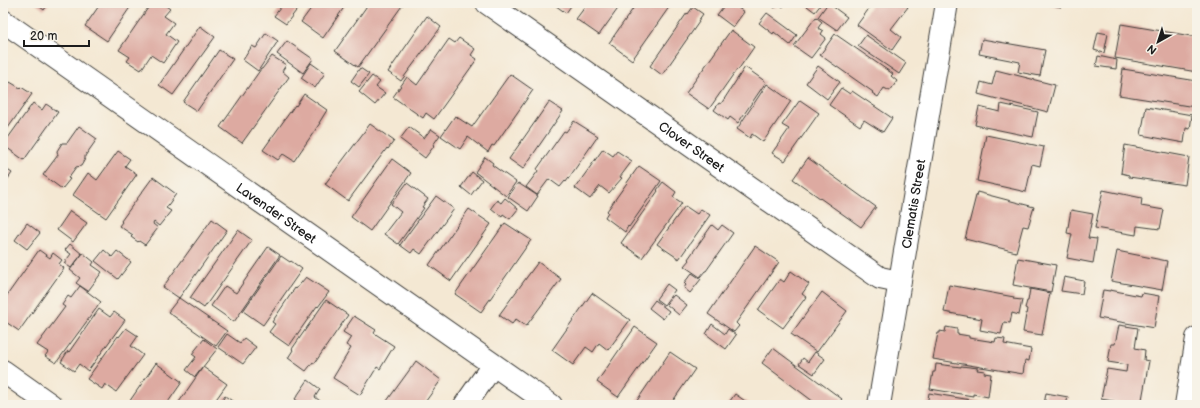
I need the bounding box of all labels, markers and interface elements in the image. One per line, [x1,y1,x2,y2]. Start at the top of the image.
scale bar [24,22,89,48]
north arrow [1138,22,1178,62]
text: 20 m [30,29,57,44]
text: N [1145,42,1159,57]
street label: Clover Street [655,119,727,176]
street label: Clematis Street [899,158,929,250]
street label: Lavender Street [233,180,319,247]

